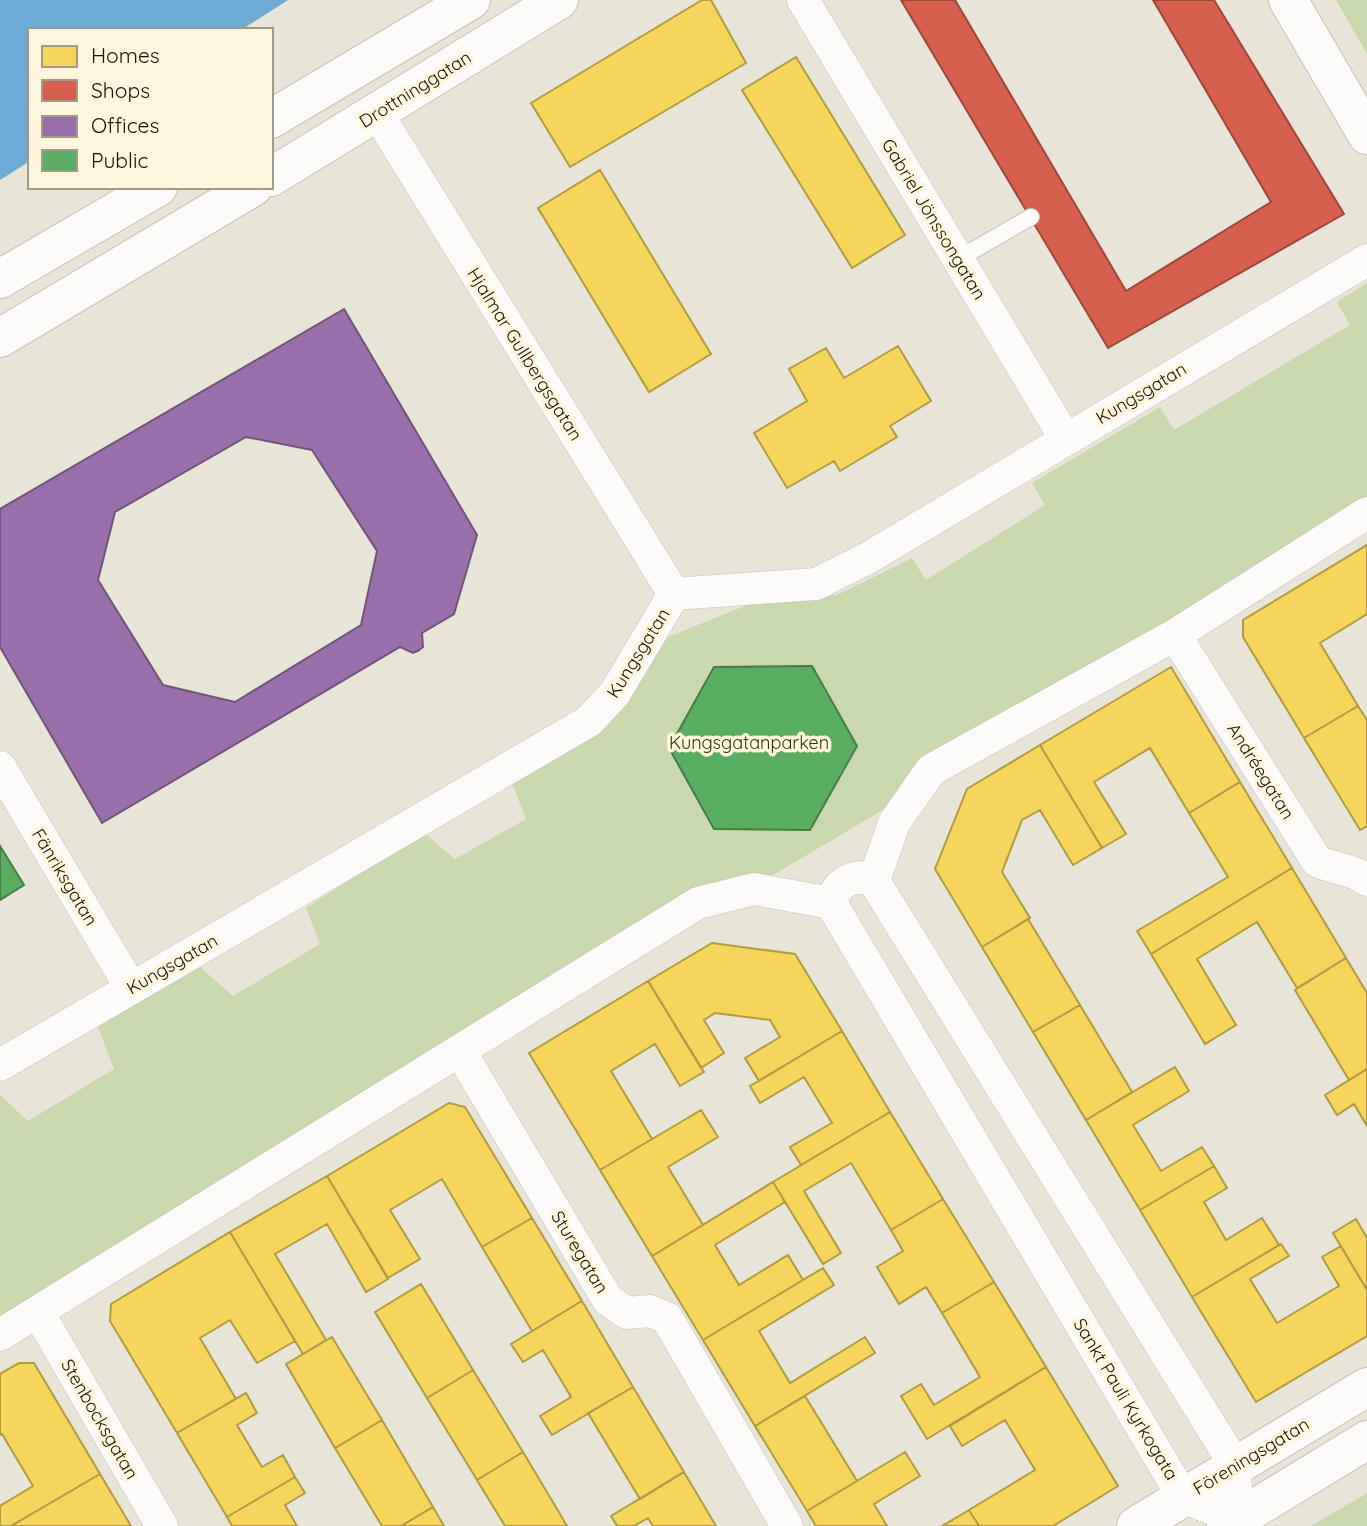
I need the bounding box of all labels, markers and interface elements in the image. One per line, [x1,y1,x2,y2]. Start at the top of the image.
legend [28,28,273,189]
text: Homes [91,42,160,68]
street label: Drottninggatan [355,45,475,133]
text: Shops [91,77,150,103]
text: Offices [91,112,159,138]
street label: Gabriel Jönssongatan [877,134,991,304]
text: Public [91,147,148,173]
street label: Hjalmar Gullbergsgatan [462,263,588,445]
street label: Kungsgatan [1092,357,1190,429]
street label: Kungsgatan [601,604,675,702]
street label: Andréegatan [1222,719,1300,823]
park label: Kungsgatanparken [669,731,829,754]
street label: Fänriksgatan [27,824,103,930]
street label: Kungsgatan [122,929,222,999]
street label: Sturegatan [546,1206,614,1298]
street label: Sankt Pauli Kyrkogata [1069,1314,1183,1484]
street label: Stenbocksgatan [56,1355,144,1483]
street label: Föreningsgatan [1189,1412,1313,1500]

